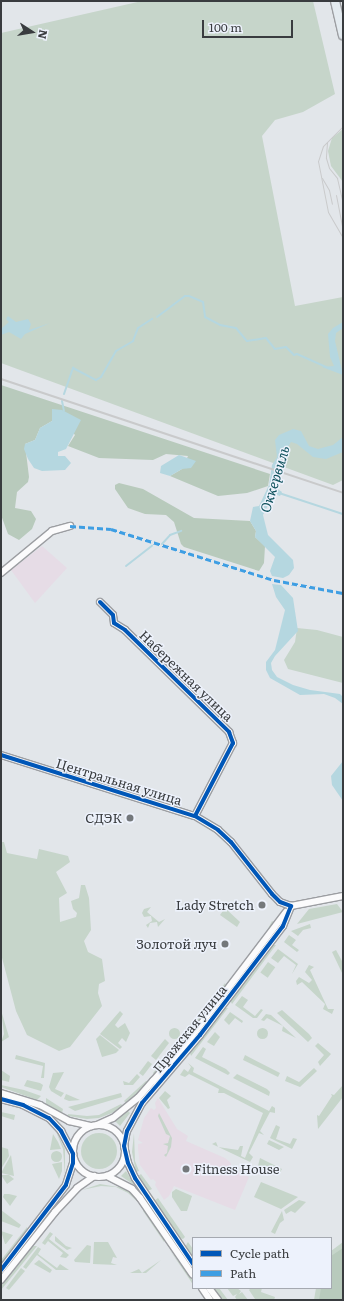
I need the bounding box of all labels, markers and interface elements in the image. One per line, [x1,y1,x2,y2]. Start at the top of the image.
north arrow [12,12,52,52]
scale bar [204,12,295,38]
text: 100 m [209,18,242,36]
text: N [35,28,53,41]
water label: Оккервиль [256,443,292,515]
street label: Набережная улица [136,627,236,725]
street label: Центральная улица [54,755,184,809]
place label: СДЭК [85,810,122,826]
marker: СДЭК [125,813,135,823]
place label: Lady Stretch [176,897,254,913]
marker: Lady Stretch [257,900,267,910]
place label: Золотой луч [136,936,217,952]
marker: Золотой луч [220,939,230,949]
street label: Пражская улица [150,982,230,1076]
place label: Fitness House [194,1161,279,1177]
marker: Fitness House [181,1164,191,1174]
legend [192,1237,332,1289]
text: Cycle path [230,1244,290,1262]
text: Path [230,1264,256,1282]

